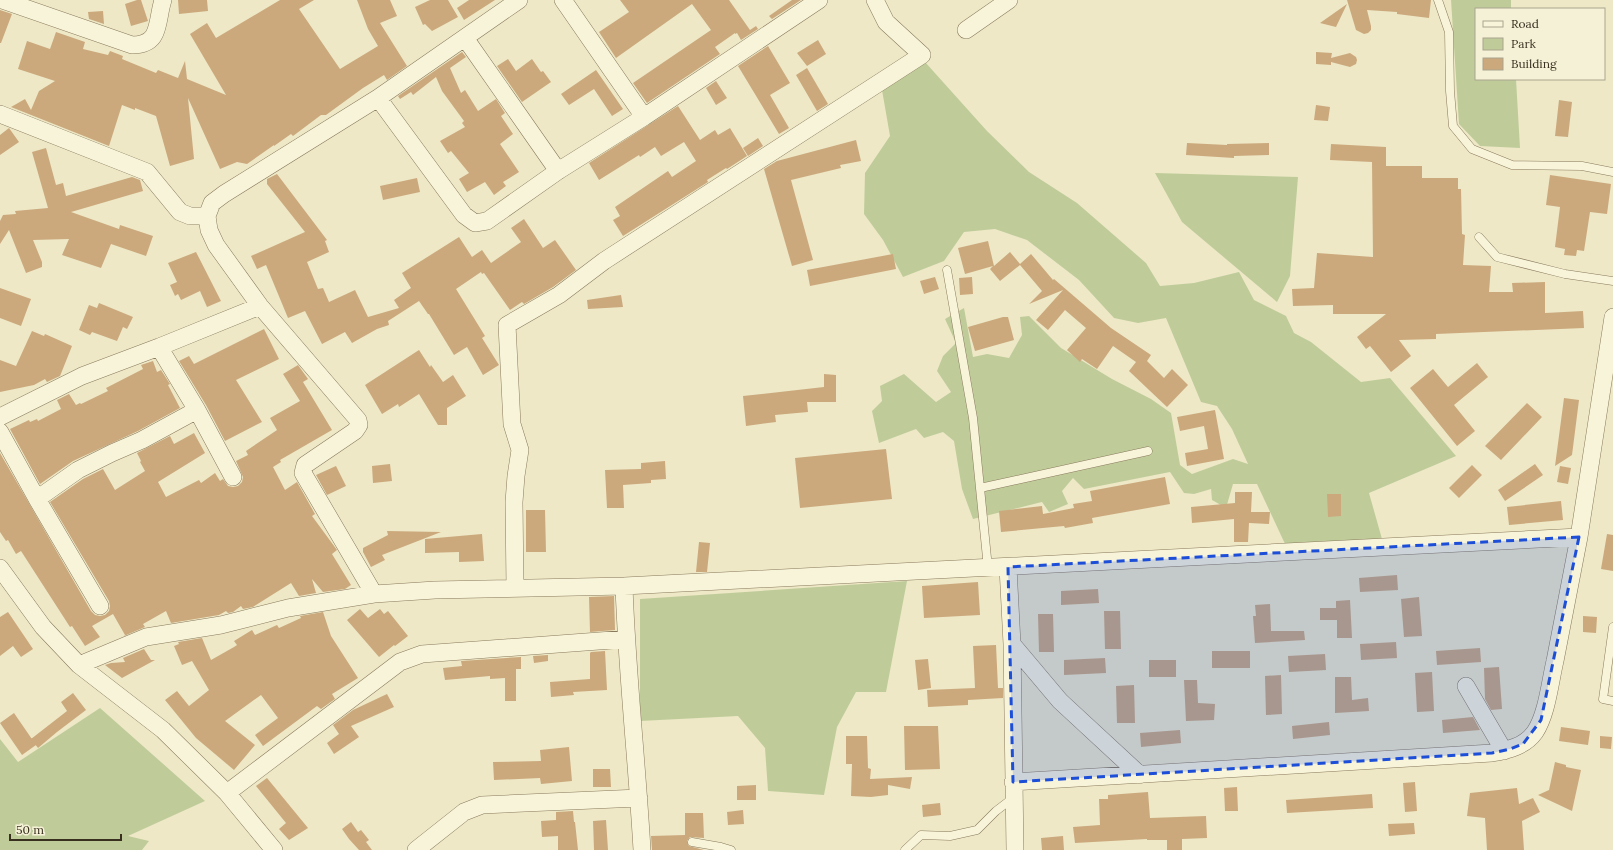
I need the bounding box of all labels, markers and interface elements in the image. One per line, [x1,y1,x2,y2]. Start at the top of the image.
legend [1475,8,1605,80]
text: Road [1511,16,1539,31]
text: Park [1511,36,1537,51]
text: Building [1511,56,1557,71]
scale bar [10,816,121,842]
text: 50 m [16,822,44,837]

